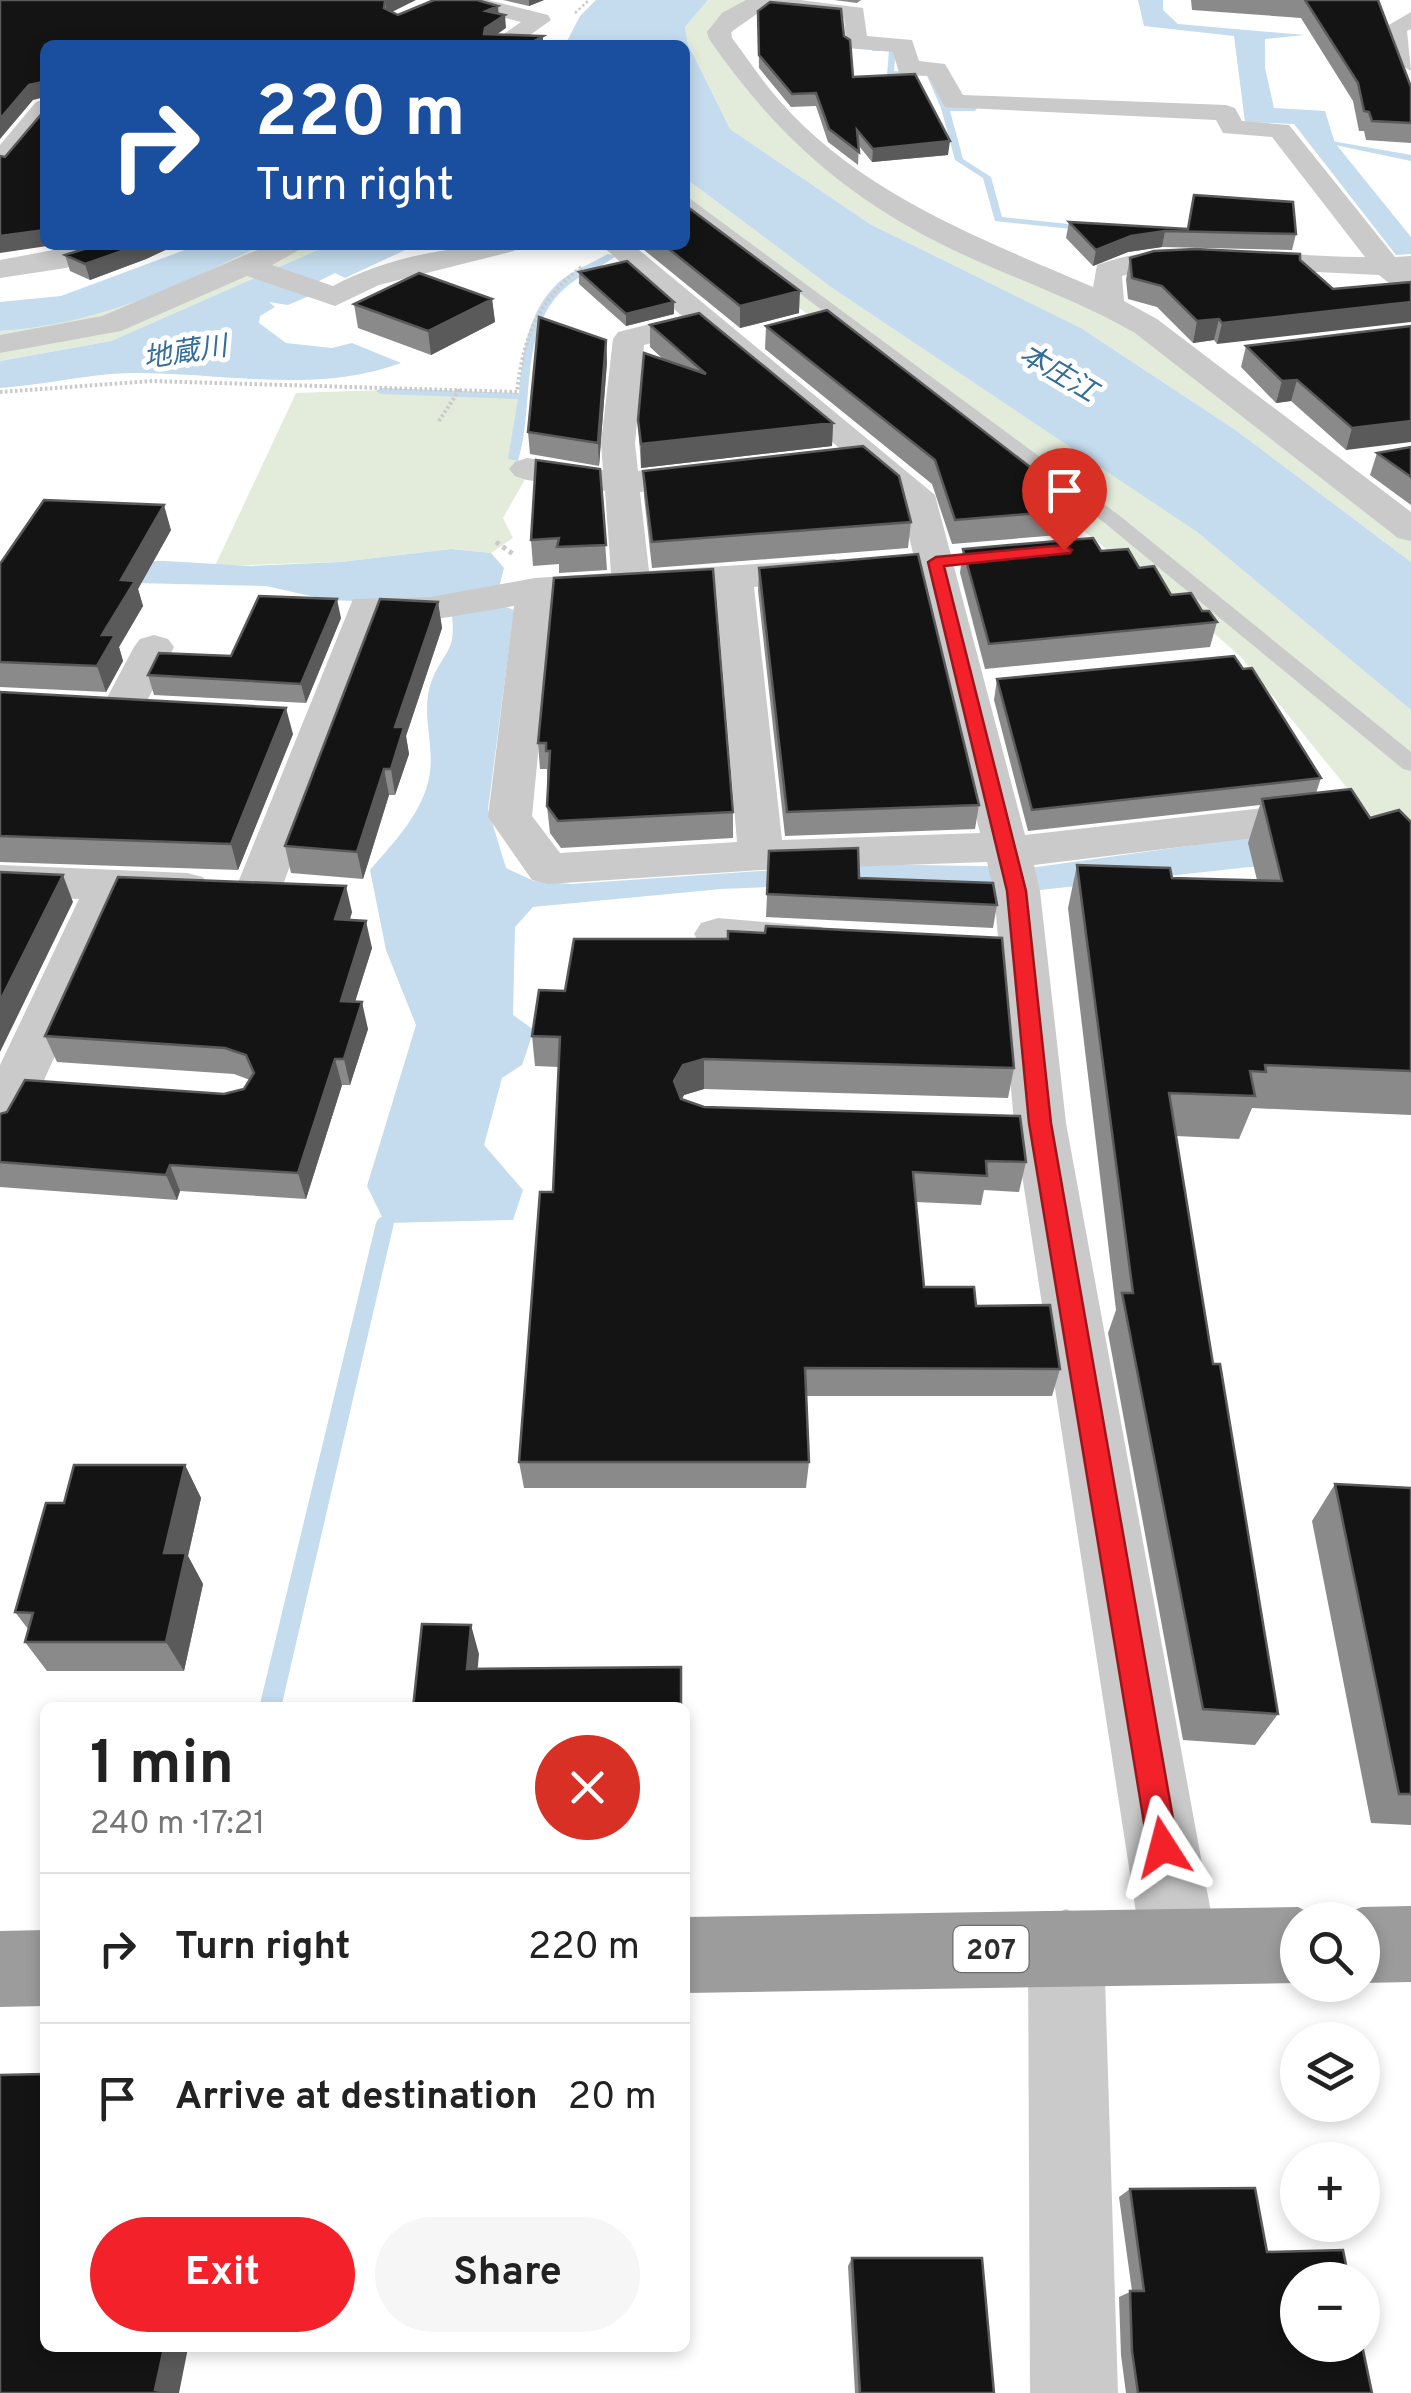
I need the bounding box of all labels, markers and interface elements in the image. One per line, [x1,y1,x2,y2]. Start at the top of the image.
text: 220 m [255,72,465,161]
icon: right [90,80,220,210]
text: Turn right [255,159,454,216]
water label: 地蔵川 [141,329,233,378]
water label: 本庄江 [1012,338,1105,413]
pin [1022,448,1107,551]
icon: arrive [1037,463,1092,518]
text: 1 min [90,1729,234,1805]
button: close [535,1735,640,1840]
position arrow [1111,1795,1215,1899]
text: 240 m · 17:21 [90,1805,265,1845]
map controls [1280,1902,1380,2362]
button: search [1280,1902,1380,2002]
icon: right [90,1921,145,1976]
text: Turn right [175,1924,350,1973]
text: 220 m [528,1924,640,1973]
road number: 207 [954,1926,1028,1972]
button: layers [1280,2022,1380,2122]
icon: arrive [90,2071,145,2126]
text: Arrive at destination [175,2074,538,2123]
text: 20 m [568,2074,657,2123]
button: + [1280,2142,1380,2242]
button: Exit [90,2217,355,2332]
button: Share [375,2217,640,2332]
button: − [1280,2262,1380,2362]

